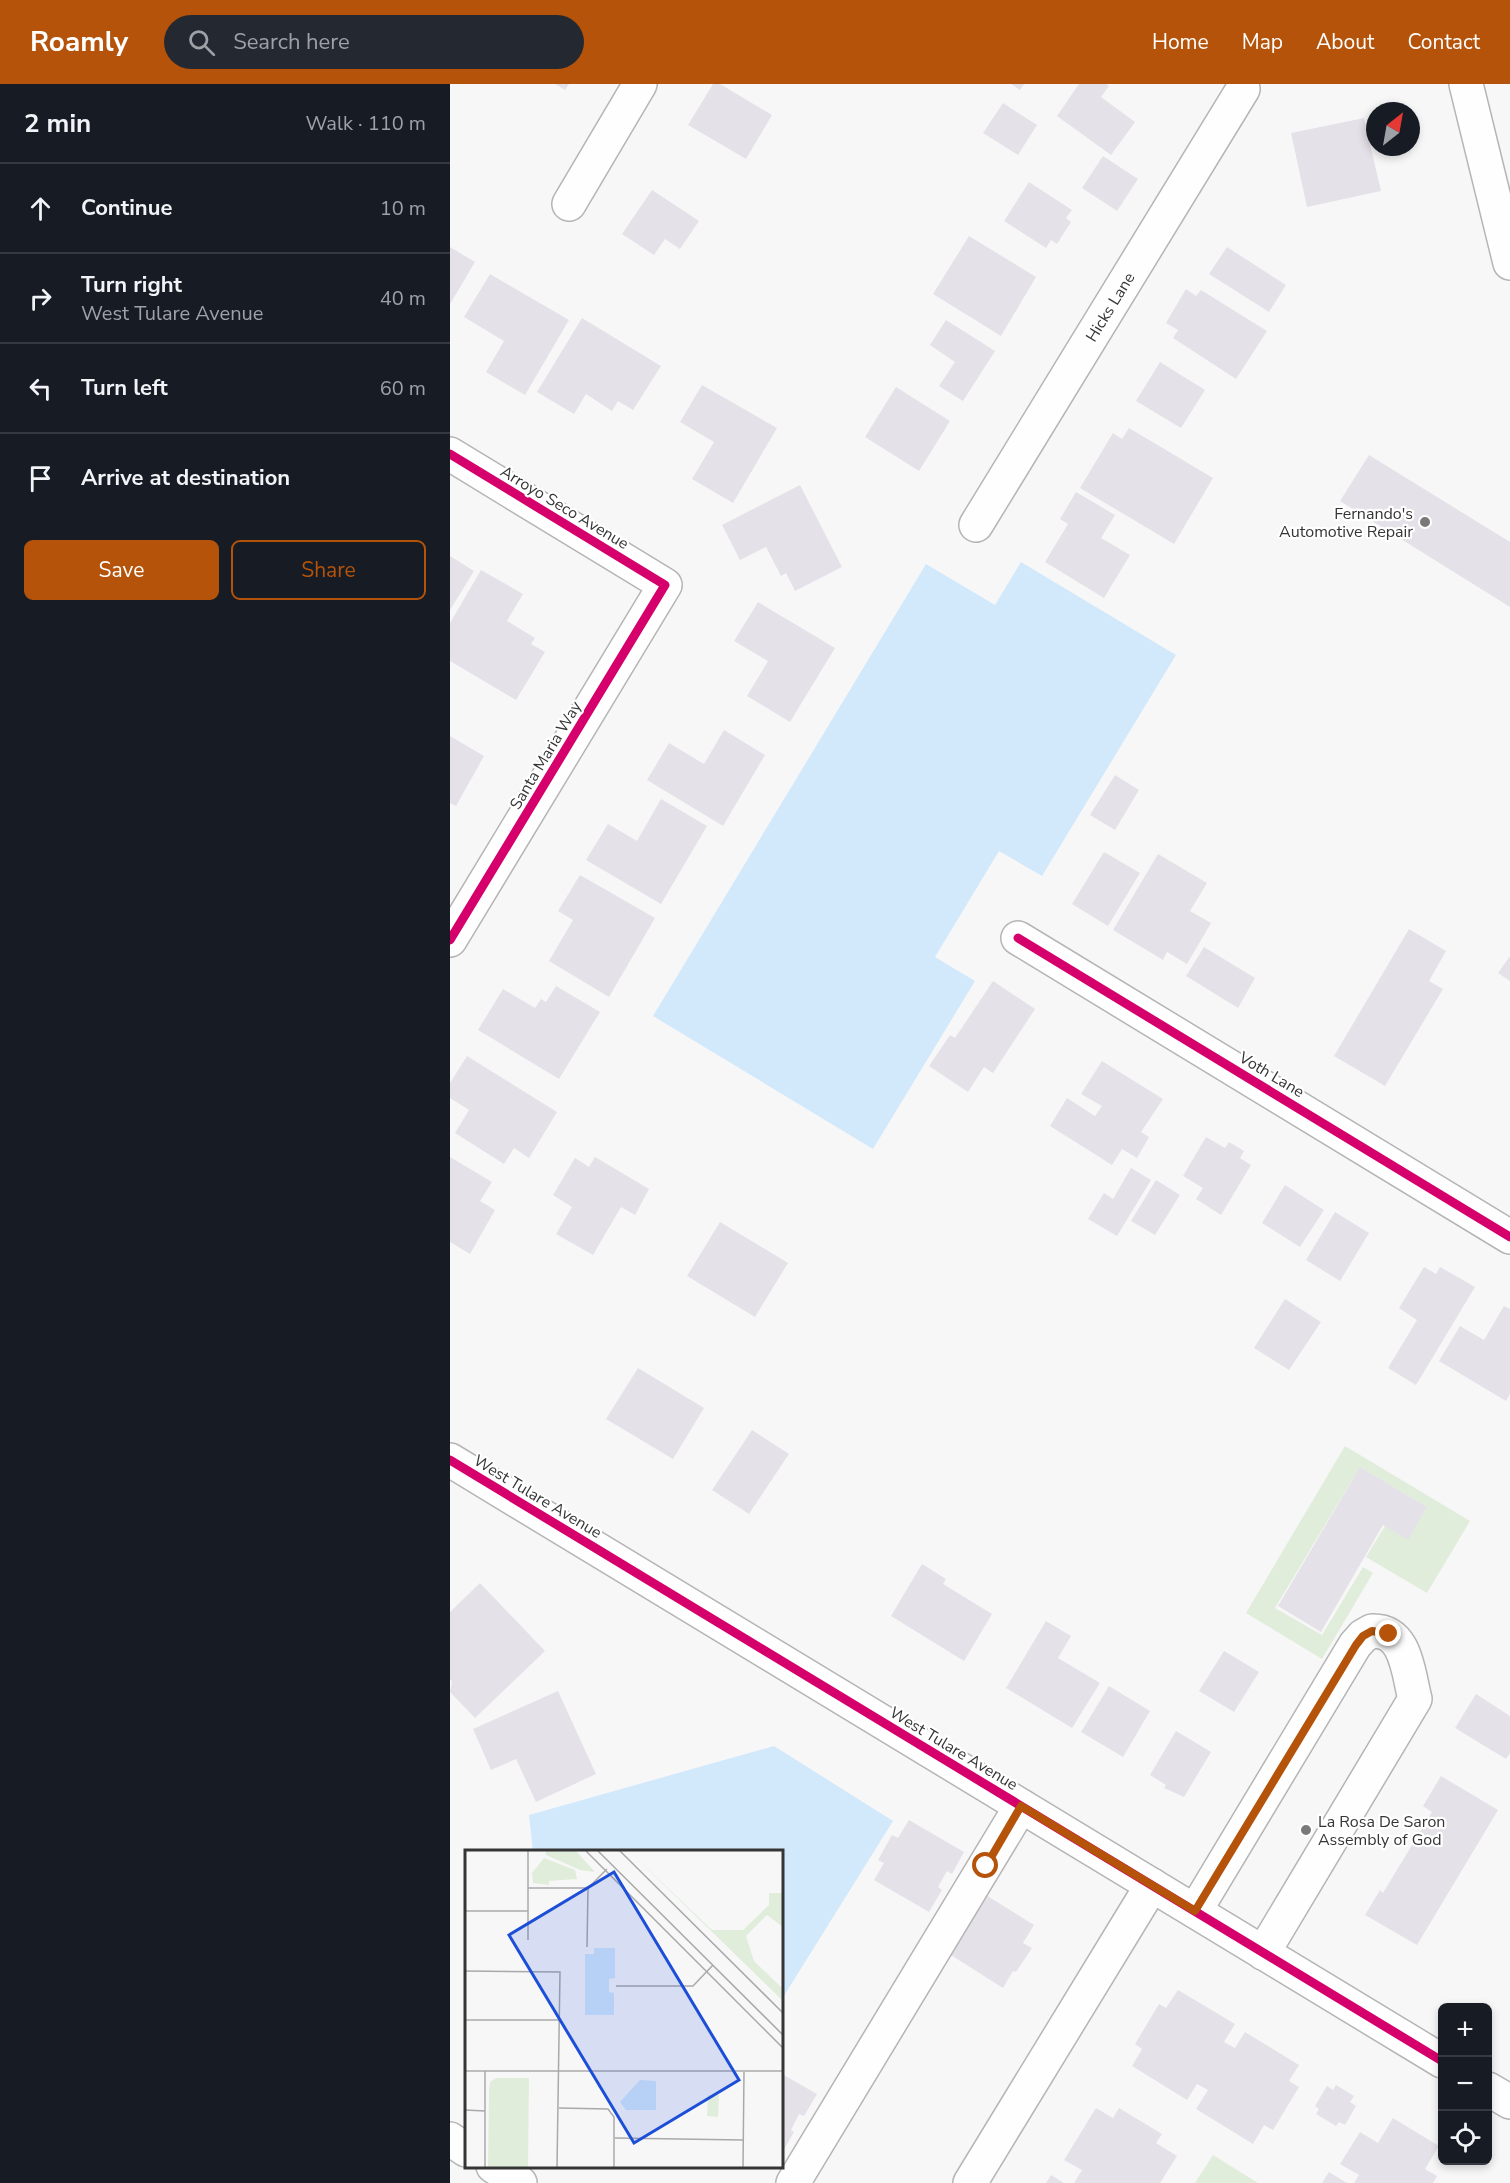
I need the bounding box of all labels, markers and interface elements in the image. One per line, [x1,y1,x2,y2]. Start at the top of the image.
search box [164,15,584,69]
text: Roamly [30,23,128,61]
icon: search [185,26,218,59]
text: Search here [233,27,350,57]
text: Home [1152,28,1209,56]
text: Map [1242,28,1283,56]
text: About [1316,28,1374,56]
text: Contact [1407,28,1480,56]
north arrow [1366,102,1420,156]
text: 2 min [24,106,91,141]
text: Walk · 110 m [306,110,426,137]
icon: ahead [24,192,57,225]
text: Continue [81,193,172,223]
text: 10 m [380,195,426,222]
street label: Hicks Lane [1081,268,1140,346]
text: Turn right [81,270,182,300]
icon: right [24,282,57,315]
text: 40 m [380,285,426,312]
text: West Tulare Avenue [81,300,263,327]
icon: left [24,372,57,405]
text: Turn left [81,373,168,403]
text: 60 m [380,375,426,402]
street label: Arroyo Seco Avenue [496,461,633,555]
icon: arrive [24,462,57,495]
text: Arrive at destination [81,463,290,493]
place label: Fernando's Automotive Repair [1279,503,1413,543]
marker: Fernando's Automotive Repair [1418,515,1432,529]
button: Save [24,540,219,600]
button: Share [231,540,426,600]
street label: Santa Maria Way [505,696,587,814]
street label: Voth Lane [1234,1046,1308,1103]
street label: West Tulare Avenue [469,1450,606,1544]
route end [1375,1620,1401,1646]
street label: West Tulare Avenue [885,1702,1022,1796]
place label: La Rosa De Saron Assembly of God [1318,1811,1445,1851]
marker: La Rosa De Saron Assembly of God [1299,1823,1313,1837]
inset map [465,1850,783,2168]
route start [972,1852,998,1878]
map controls [1438,2003,1492,2165]
button: + [1438,2003,1492,2057]
button: − [1438,2057,1492,2111]
button: locate [1438,2111,1492,2165]

